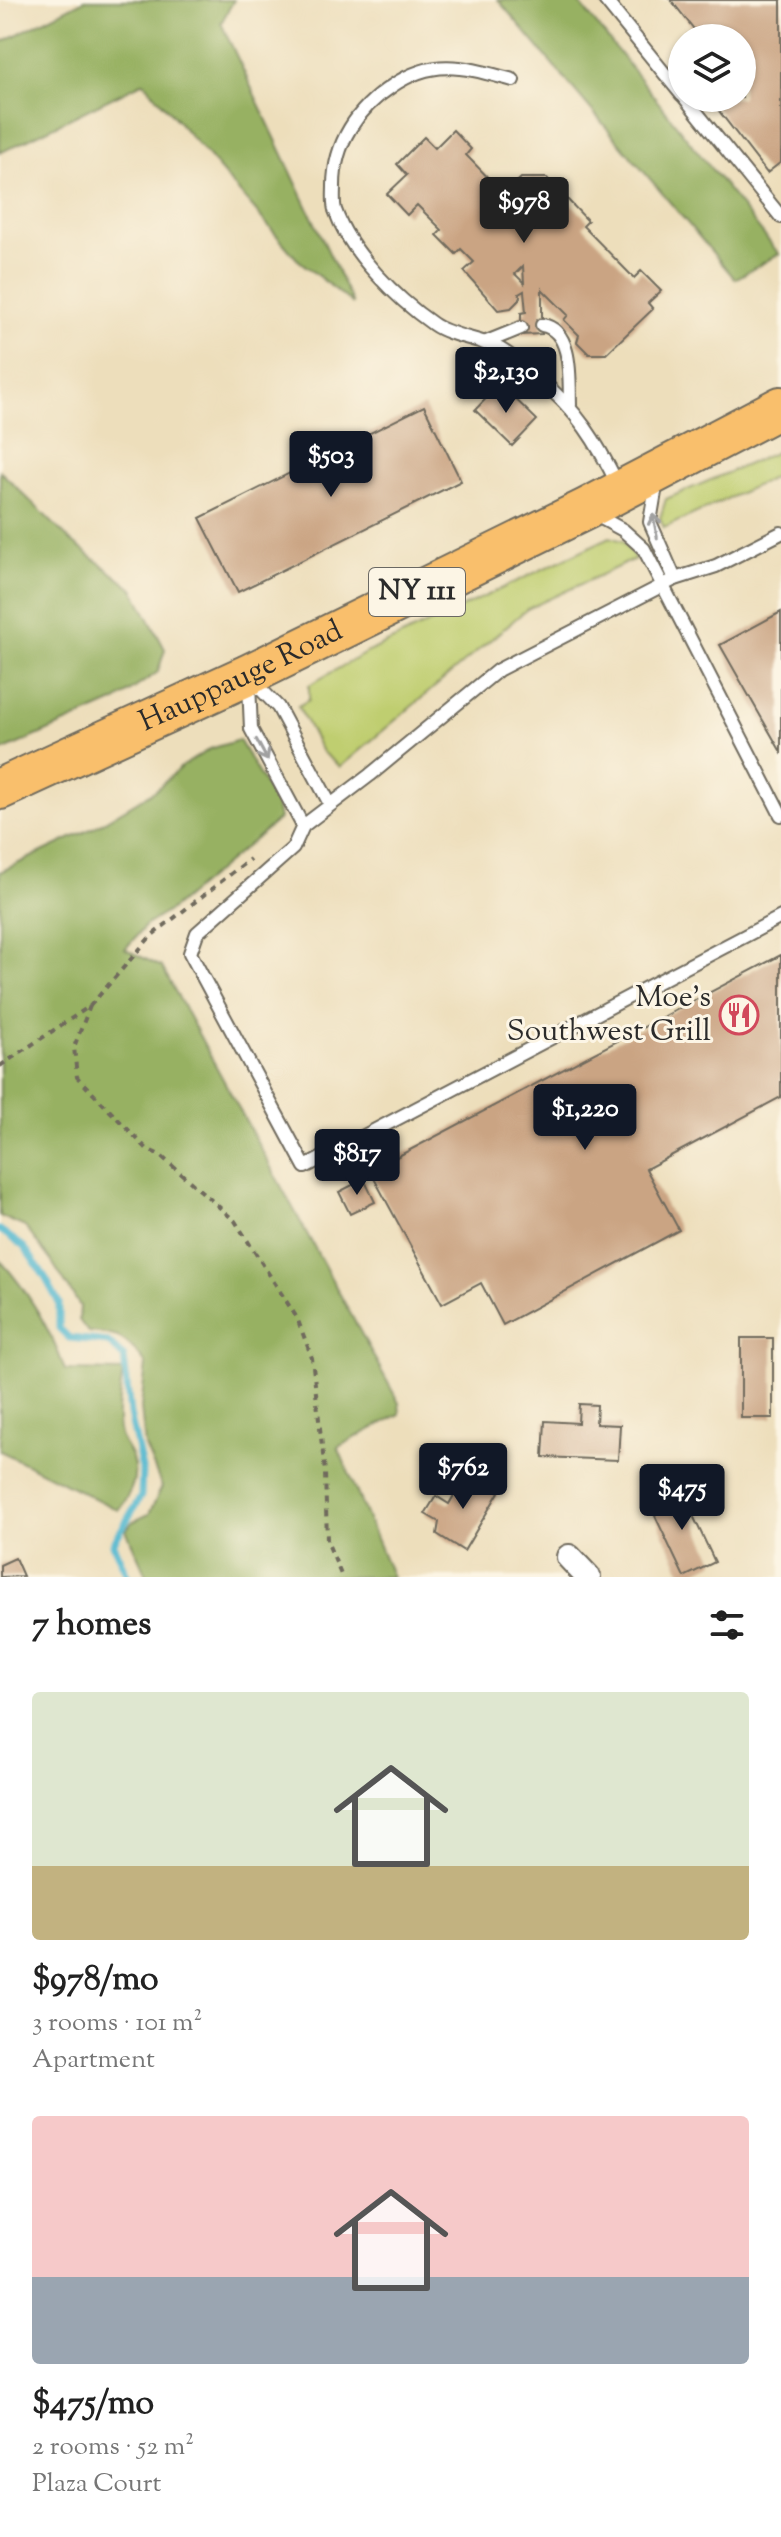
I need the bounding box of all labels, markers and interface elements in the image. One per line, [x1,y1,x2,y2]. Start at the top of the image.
map controls [668,24,756,112]
button: layers [668,24,756,112]
pin: $978 [477,177,571,245]
text: $978 [498,184,550,221]
pin: $2,130 [441,347,571,415]
text: $2,130 [473,354,539,391]
pin: $503 [284,431,378,499]
text: $503 [307,438,355,475]
one-way arrow [646,514,661,540]
road number: NY 111 [369,568,465,616]
street label: Hauppauge Road [133,610,350,743]
one-way arrow [255,738,270,762]
place label: Moe's Southwest Grill [507,977,711,1054]
restaurant icon: Moe's Southwest Grill [718,994,760,1036]
pin: $1,220 [520,1084,650,1152]
text: $1,220 [551,1091,619,1128]
pin: $817 [310,1129,404,1197]
text: $817 [333,1136,381,1173]
pin: $762 [416,1443,510,1511]
text: $762 [437,1450,489,1487]
pin: $475 [635,1464,729,1532]
text: $475 [658,1471,706,1508]
text: 7 homes [32,1601,151,1650]
icon: filters [705,1603,749,1647]
icon: home [319,1744,463,1888]
text: $978/mo [32,1956,159,2005]
text: 3 rooms · 101 m² [32,2005,202,2042]
text: Apartment [32,2042,155,2079]
icon: home [319,2168,463,2312]
text: $475/mo [32,2380,154,2429]
text: 2 rooms · 52 m² [32,2429,194,2466]
text: Plaza Court [32,2466,161,2503]

